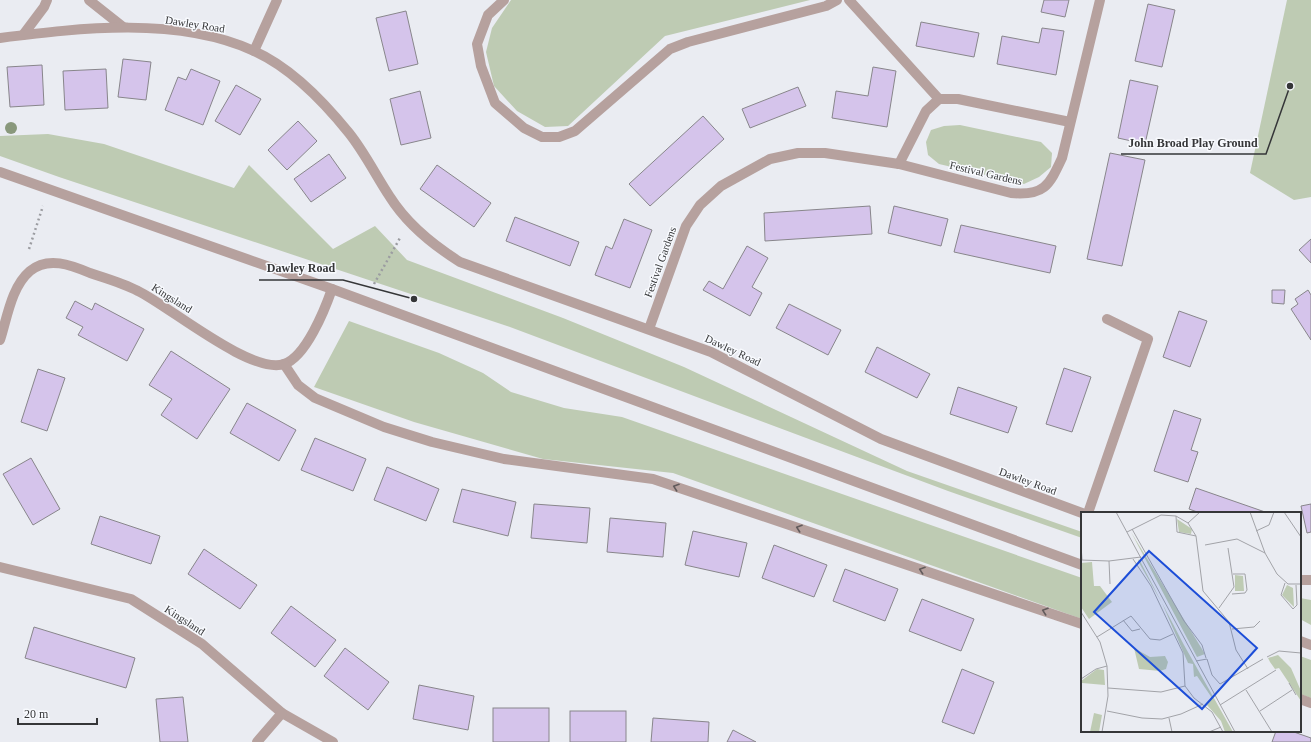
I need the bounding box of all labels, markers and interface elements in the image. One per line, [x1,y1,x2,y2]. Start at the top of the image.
street label: Dawley Road [164,13,226,35]
callout: John Broad Play Ground [1121,130,1266,154]
text: John Broad Play Ground [1128,136,1258,150]
street label: Festival Gardens [948,159,1024,187]
street label: Festival Gardens [642,225,678,299]
callout: Dawley Road [259,256,343,280]
text: Dawley Road [267,261,335,275]
street label: Kingsland [150,281,195,315]
street label: Dawley Road [703,332,763,368]
street label: Dawley Road [998,465,1059,497]
one-way arrow [672,483,679,491]
inset map [1081,512,1301,732]
one-way arrow [795,524,802,533]
one-way arrow [919,566,926,575]
street label: Kingsland [163,603,208,638]
one-way arrow [1042,608,1049,616]
scale bar [18,700,97,726]
text: 20 m [24,707,49,721]

